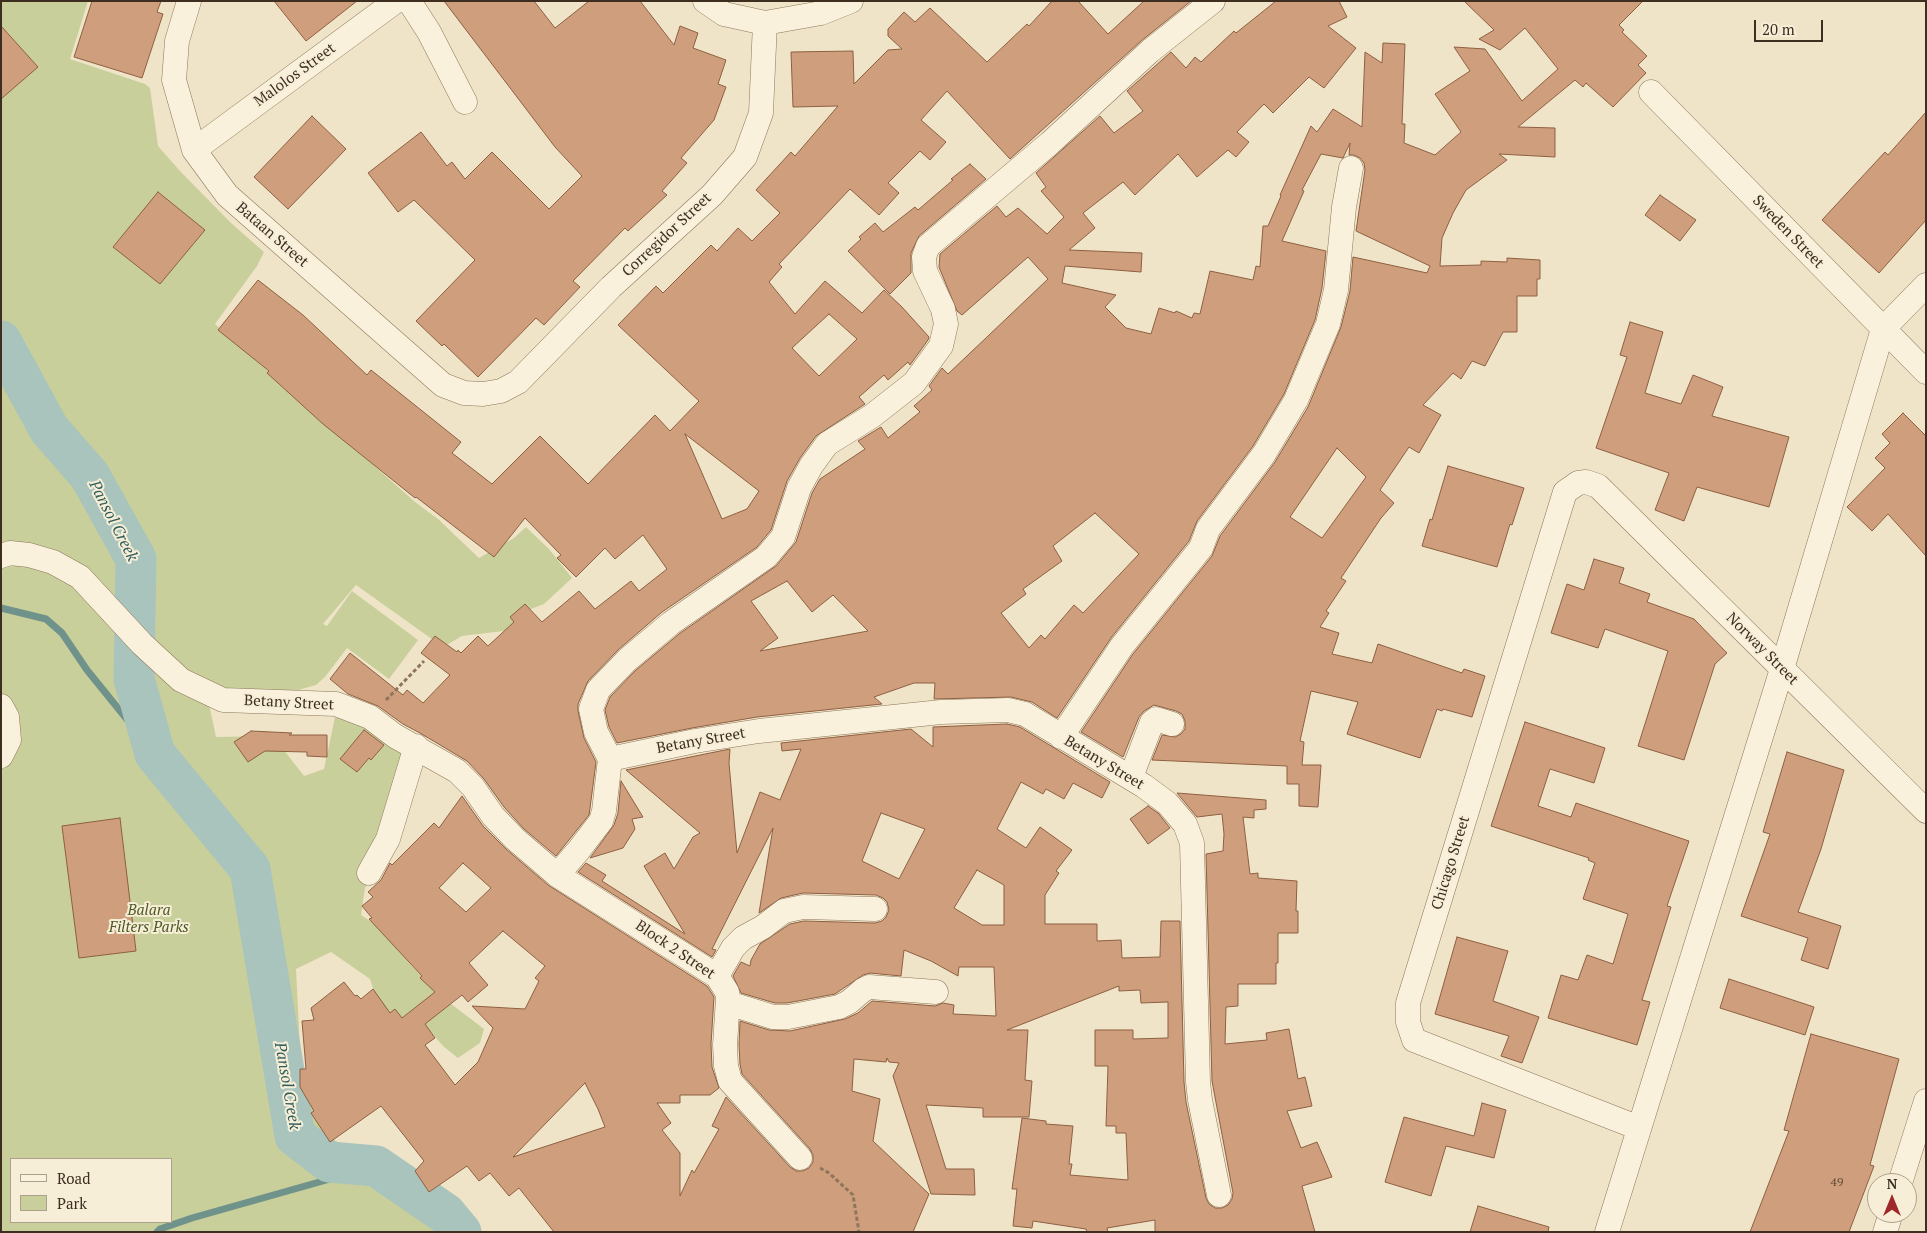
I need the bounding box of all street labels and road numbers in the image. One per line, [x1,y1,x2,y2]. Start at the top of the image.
street label: Malolos Street [251,39,339,111]
street label: Corregidor Street [619,189,715,281]
street label: Sweden Street [1749,192,1827,272]
street label: Bataan Street [232,199,312,271]
street label: Norway Street [1722,609,1802,689]
street label: Betany Street [244,692,334,714]
street label: Betany Street [655,724,747,758]
street label: Betany Street [1061,732,1147,794]
street label: Chicago Street [1428,814,1474,912]
street label: Block 2 Street [632,917,718,983]

